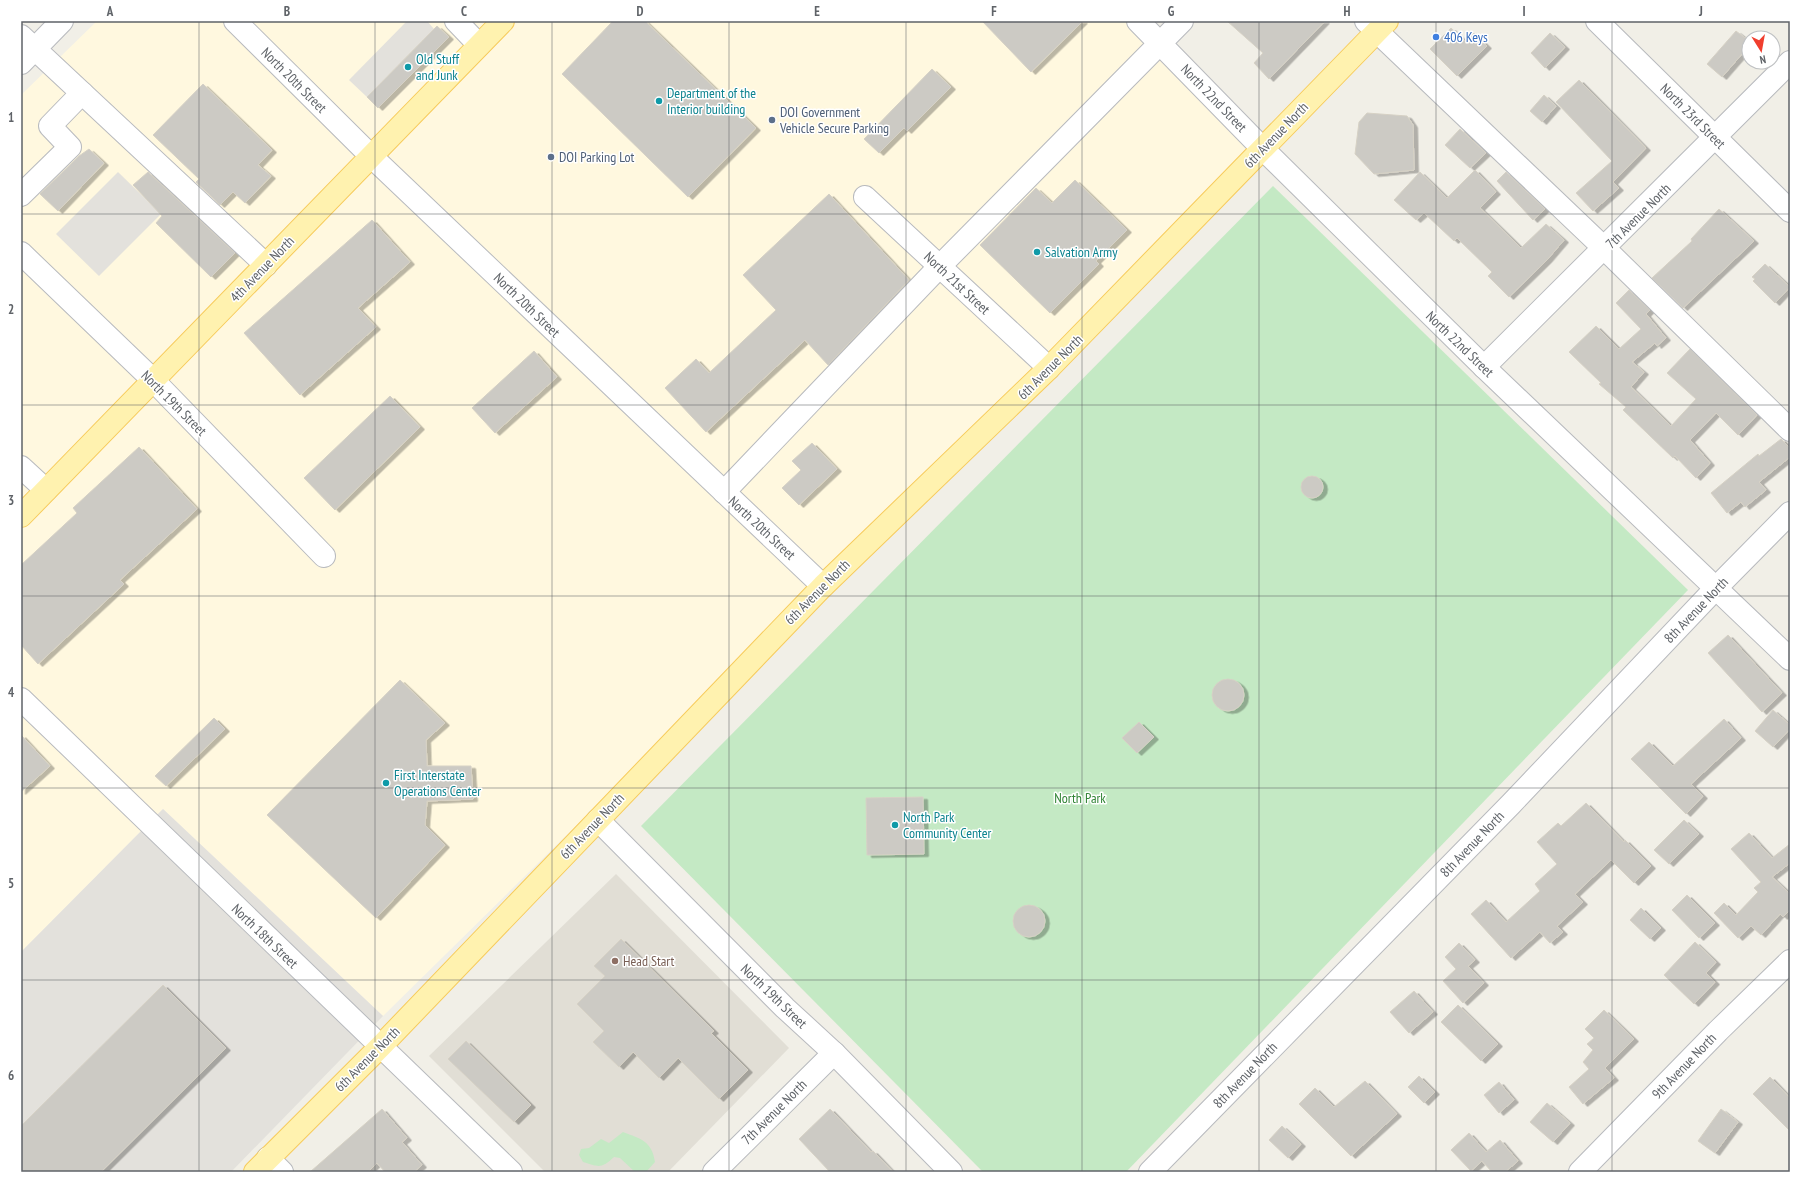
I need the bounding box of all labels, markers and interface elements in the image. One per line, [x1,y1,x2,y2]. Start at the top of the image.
text: A [106,3,114,20]
text: B [284,3,290,20]
text: C [461,3,467,20]
text: D [637,3,644,20]
text: E [814,3,820,20]
text: F [991,3,997,20]
text: G [1168,3,1175,20]
text: H [1344,3,1351,20]
text: I [1522,3,1526,20]
text: J [1698,3,1703,20]
place label: 406 Keys [1444,28,1488,46]
north arrow [1741,30,1781,70]
marker: 406 Keys [1431,32,1441,42]
street label: North 20th Street [257,43,331,117]
place label: Old Stuff and Junk [416,50,459,84]
text: N [1759,52,1767,67]
street label: North 22nd Street [1177,60,1251,136]
marker: Old Stuff and Junk [403,62,413,72]
street label: North 23rd Street [1657,80,1730,153]
place label: Department of the Interior building [667,84,756,118]
marker: Department of the Interior building [654,96,664,106]
street label: 6th Avenue North [1240,98,1312,172]
place label: DOI Government Vehicle Secure Parking [779,103,889,137]
text: 1 [8,109,14,126]
marker: DOI Government Vehicle Secure Parking [767,115,777,125]
place label: DOI Parking Lot [559,148,635,166]
marker: DOI Parking Lot [546,152,556,162]
street label: 7th Avenue North [1602,180,1674,252]
street label: 4th Avenue North [226,232,298,306]
place label: Salvation Army [1045,243,1118,261]
marker: Salvation Army [1032,247,1042,257]
street label: North 21st Street [920,248,994,318]
street label: North 20th Street [490,269,564,341]
text: 2 [8,301,14,318]
street label: North 22nd Street [1422,307,1498,381]
street label: 6th Avenue North [1014,331,1086,403]
street label: North 19th Street [137,366,211,440]
text: 3 [8,492,14,509]
street label: North 20th Street [725,492,799,564]
street label: 6th Avenue North [781,556,853,628]
street label: 8th Avenue North [1660,573,1732,647]
text: 4 [8,684,15,701]
place label: First Interstate Operations Center [394,766,481,800]
marker: First Interstate Operations Center [381,778,391,788]
street label: 6th Avenue North [556,789,628,863]
park label: North Park [1054,789,1106,807]
street label: 8th Avenue North [1436,807,1508,881]
place label: North Park Community Center [903,808,992,842]
marker: North Park Community Center [890,820,900,830]
text: 5 [8,875,14,892]
street label: North 18th Street [228,900,302,972]
place label: Head Start [623,952,675,970]
marker: Head Start [610,956,620,966]
street label: North 19th Street [737,960,811,1032]
street label: 6th Avenue North [331,1023,403,1095]
street label: 9th Avenue North [1648,1029,1720,1103]
street label: 8th Avenue North [1209,1038,1281,1112]
text: 6 [8,1067,14,1084]
street label: 7th Avenue North [738,1076,810,1148]

